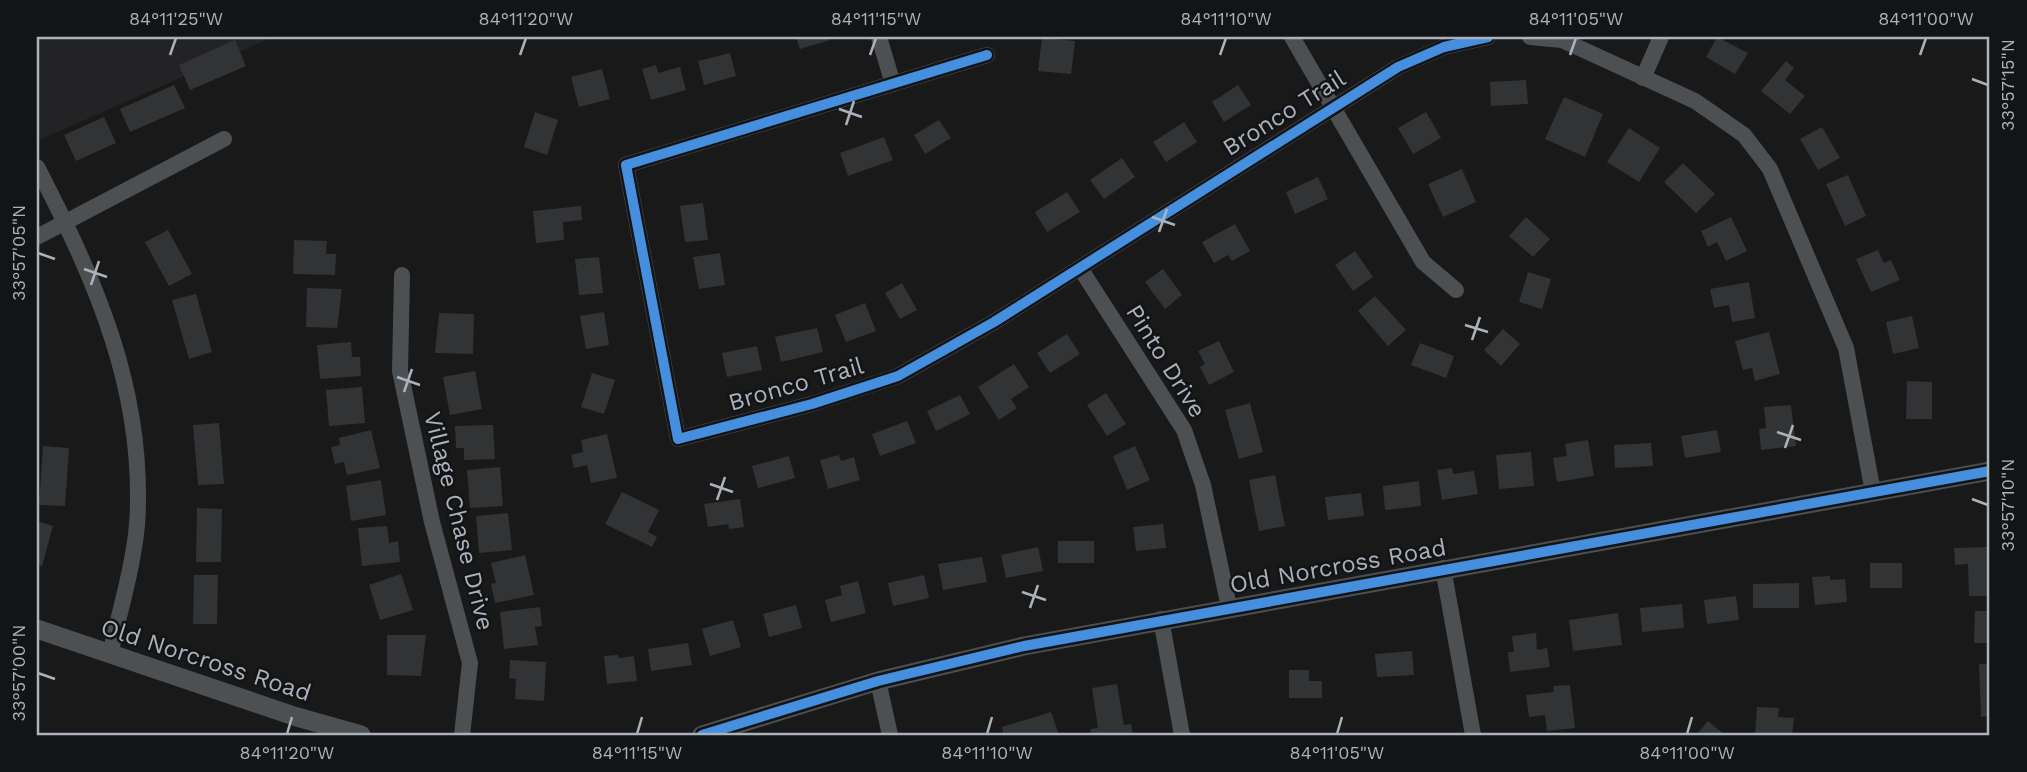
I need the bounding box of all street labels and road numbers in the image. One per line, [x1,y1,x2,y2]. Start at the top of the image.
street label: Bronco Trail [1218,64,1351,162]
street label: Pinto Drive [1120,299,1212,423]
street label: Bronco Trail [725,351,867,417]
street label: Village Chase Drive [418,409,500,633]
street label: Old Norcross Road [1228,533,1448,599]
street label: Old Norcross Road [97,613,315,707]

